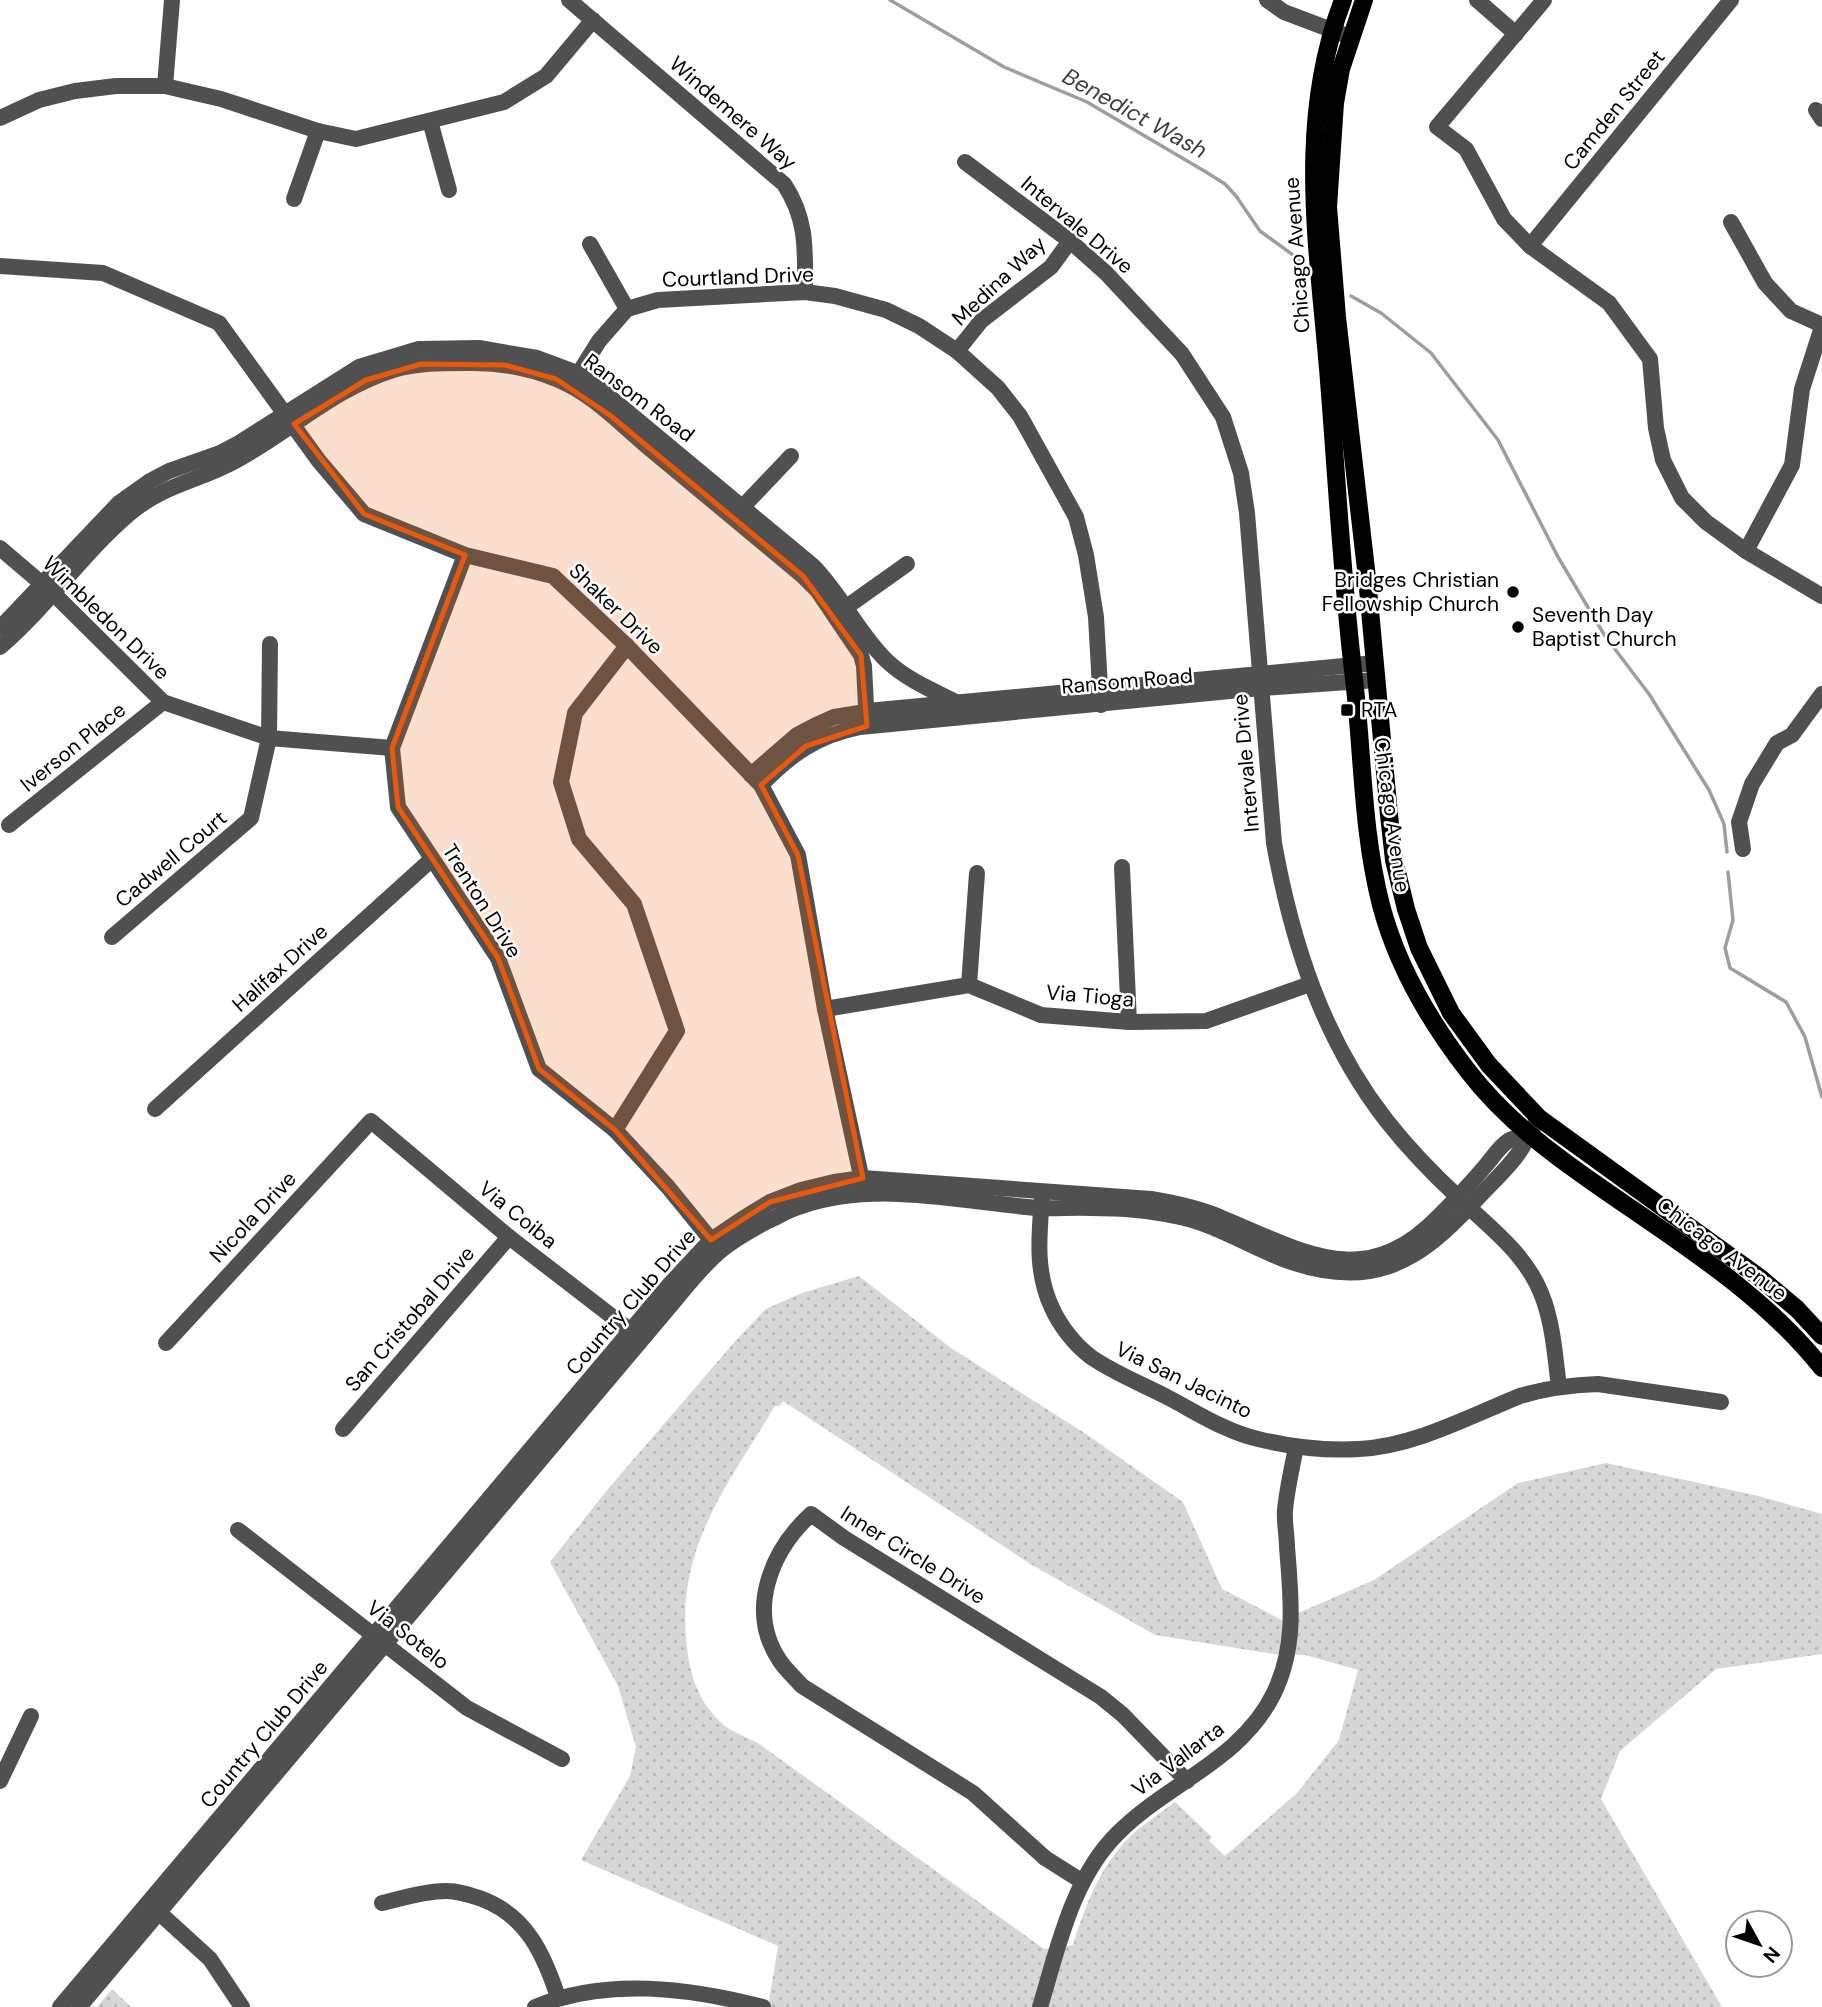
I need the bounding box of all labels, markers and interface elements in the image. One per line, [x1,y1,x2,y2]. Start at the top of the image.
street label: Camden Street [1557,44,1671,176]
street label: Windemere Way [663,50,803,176]
water label: Benedict Wash [1057,61,1213,165]
street label: Intervale Drive [1015,170,1139,280]
street label: Chicago Avenue [1278,176,1316,334]
street label: Medina Way [946,230,1052,332]
street label: Courtland Drive [661,260,815,294]
street label: Ransom Road [578,347,700,449]
street label: Wimbledon Drive [36,550,176,686]
street label: Shaker Drive [563,557,669,661]
place label: Bridges Christian Fellowship Church [1322,566,1499,618]
marker: Bridges Christian Fellowship Church [1505,584,1521,600]
place label: Seventh Day Baptist Church [1532,601,1677,653]
marker: Seventh Day Baptist Church [1510,619,1526,635]
street label: Ransom Road [1060,661,1194,701]
street label: Intervale Drive [1226,693,1266,833]
street label: Iverson Place [14,696,132,798]
place label: RTA [1361,696,1398,724]
marker: RTA [1339,702,1355,718]
street label: Chicago Avenue [1367,736,1417,894]
street label: Cadwell Court [109,804,233,914]
street label: Trenton Drive [436,839,528,963]
street label: Halifax Drive [226,918,334,1018]
street label: Via Tioga [1045,978,1135,1014]
street label: Nicola Drive [203,1165,303,1269]
street label: Via Coiba [473,1175,563,1255]
street label: Chicago Avenue [1651,1191,1793,1307]
street label: Country Club Drive [560,1223,702,1381]
street label: San Cristobal Drive [339,1240,481,1398]
street label: Via San Jacinto [1111,1335,1257,1425]
street label: Inner Circle Drive [835,1499,991,1611]
street label: Via Sotelo [361,1594,455,1676]
street label: Country Club Drive [194,1654,334,1814]
street label: Via Vallarta [1126,1715,1230,1803]
north arrow [1724,1909,1794,1979]
text: N [1758,1941,1786,1968]

